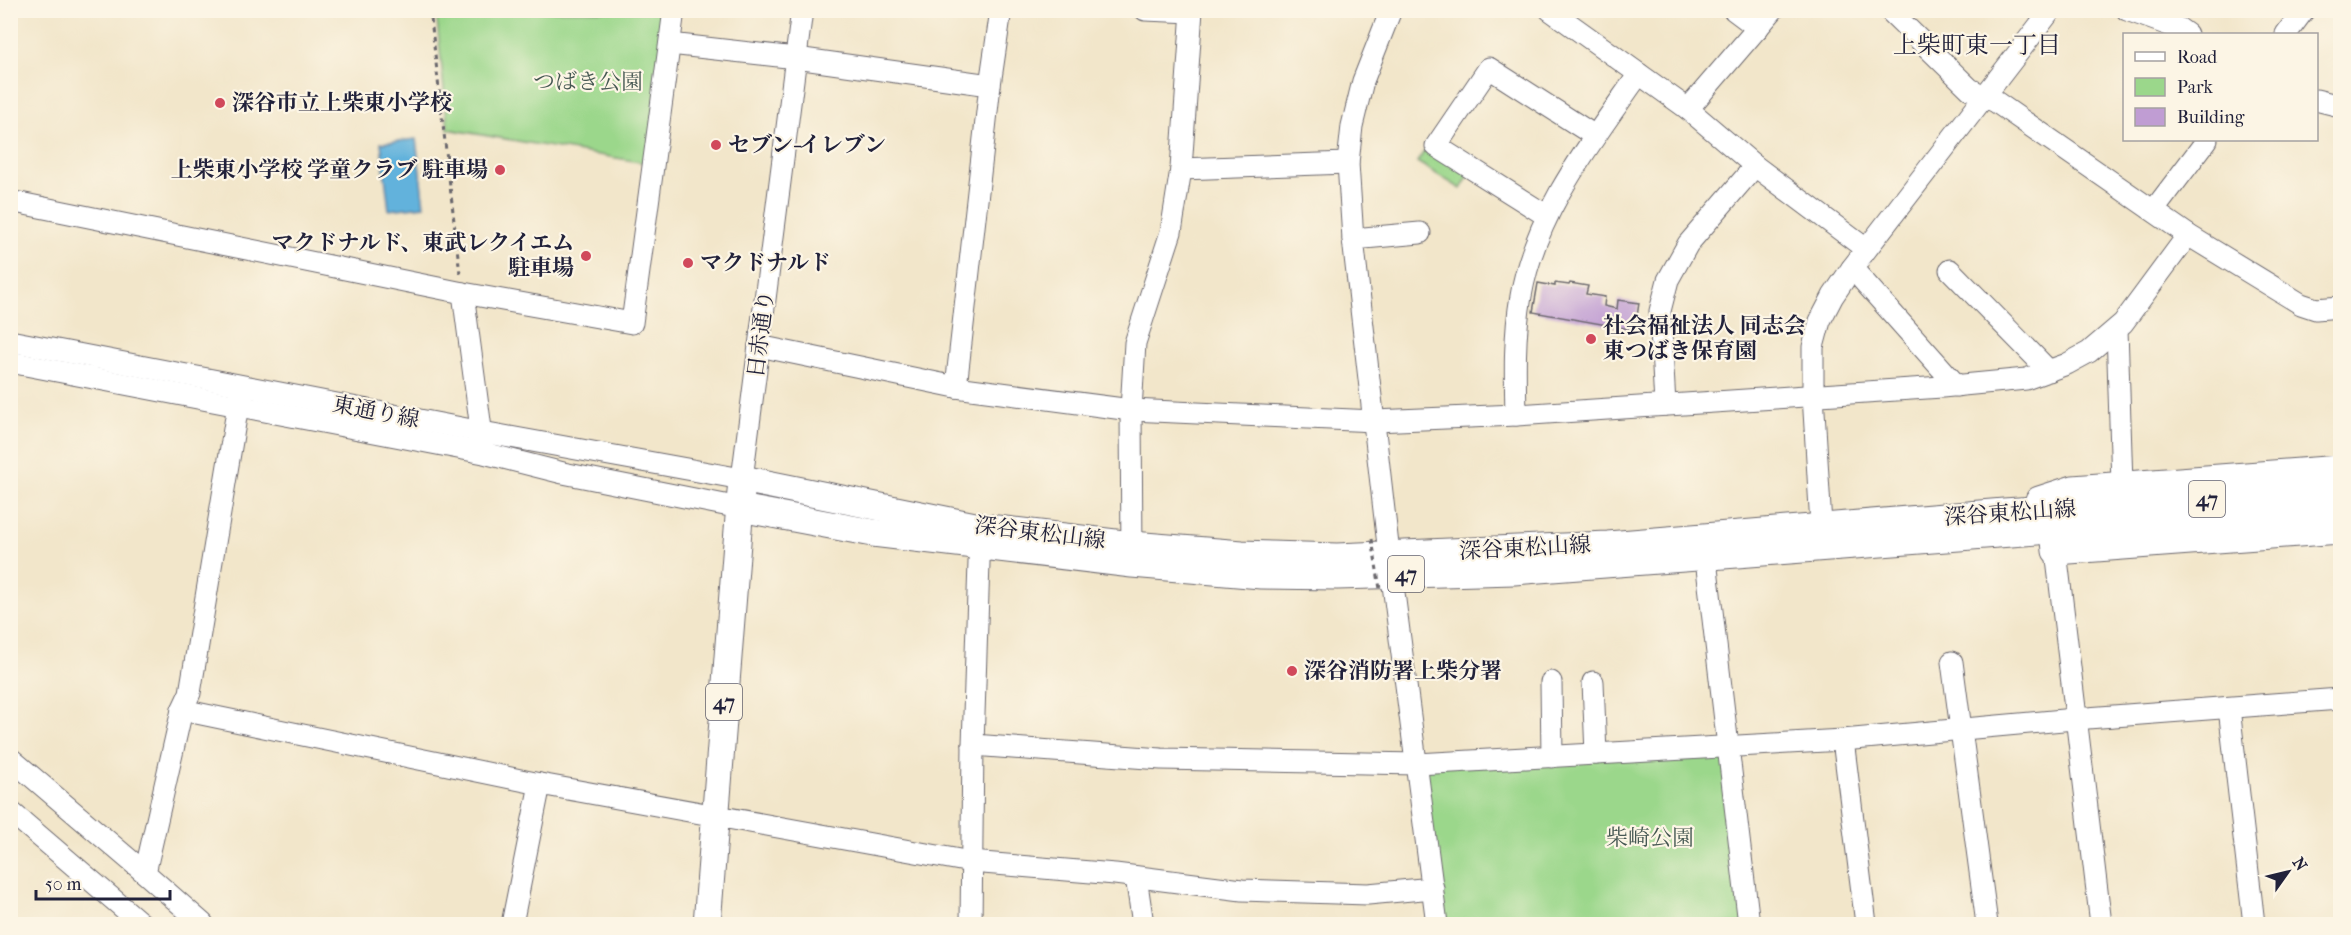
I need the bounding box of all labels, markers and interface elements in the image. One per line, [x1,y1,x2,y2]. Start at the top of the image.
district label: 上柴町東一丁目 [1893,31,2061,59]
legend [2123,33,2318,141]
text: Road [2177,47,2217,68]
park label: つばき公園 [533,69,643,95]
text: Park [2177,77,2214,98]
place label: 深谷市立上柴東小学校 [232,90,452,116]
marker: 深谷市立上柴東小学校 [213,96,227,110]
text: Building [2177,107,2245,128]
place label: セブン-イレブン [728,132,886,158]
marker: セブン-イレブン [709,138,723,152]
place label: 上柴東小学校 学童クラブ 駐車場 [171,157,488,183]
marker: 上柴東小学校 学童クラブ 駐車場 [493,163,507,177]
place label: マクドナルド、東武レクイエム 駐車場 [271,230,574,281]
marker: マクドナルド、東武レクイエム 駐車場 [579,249,593,263]
place label: マクドナルド [700,250,831,276]
marker: マクドナルド [681,256,695,270]
street label: 日赤通り [743,289,779,379]
place label: 社会福祉法人 同志会 東つばき保育園 [1603,313,1806,364]
marker: 社会福祉法人 同志会 東つばき保育園 [1584,332,1598,346]
street label: 東通り線 [330,391,422,433]
road number: 47 [2189,481,2225,517]
street label: 深谷東松山線 [1943,495,2077,531]
street label: 深谷東松山線 [973,512,1107,554]
street label: 深谷東松山線 [1458,532,1592,564]
road number: 47 [1388,556,1424,592]
place label: 深谷消防署上柴分署 [1304,658,1502,684]
marker: 深谷消防署上柴分署 [1285,664,1299,678]
road number: 47 [706,684,742,720]
park label: 柴崎公園 [1606,825,1694,851]
north arrow [2258,842,2318,902]
text: N [2289,854,2312,875]
scale bar [36,863,170,901]
text: 50 m [45,874,82,895]

